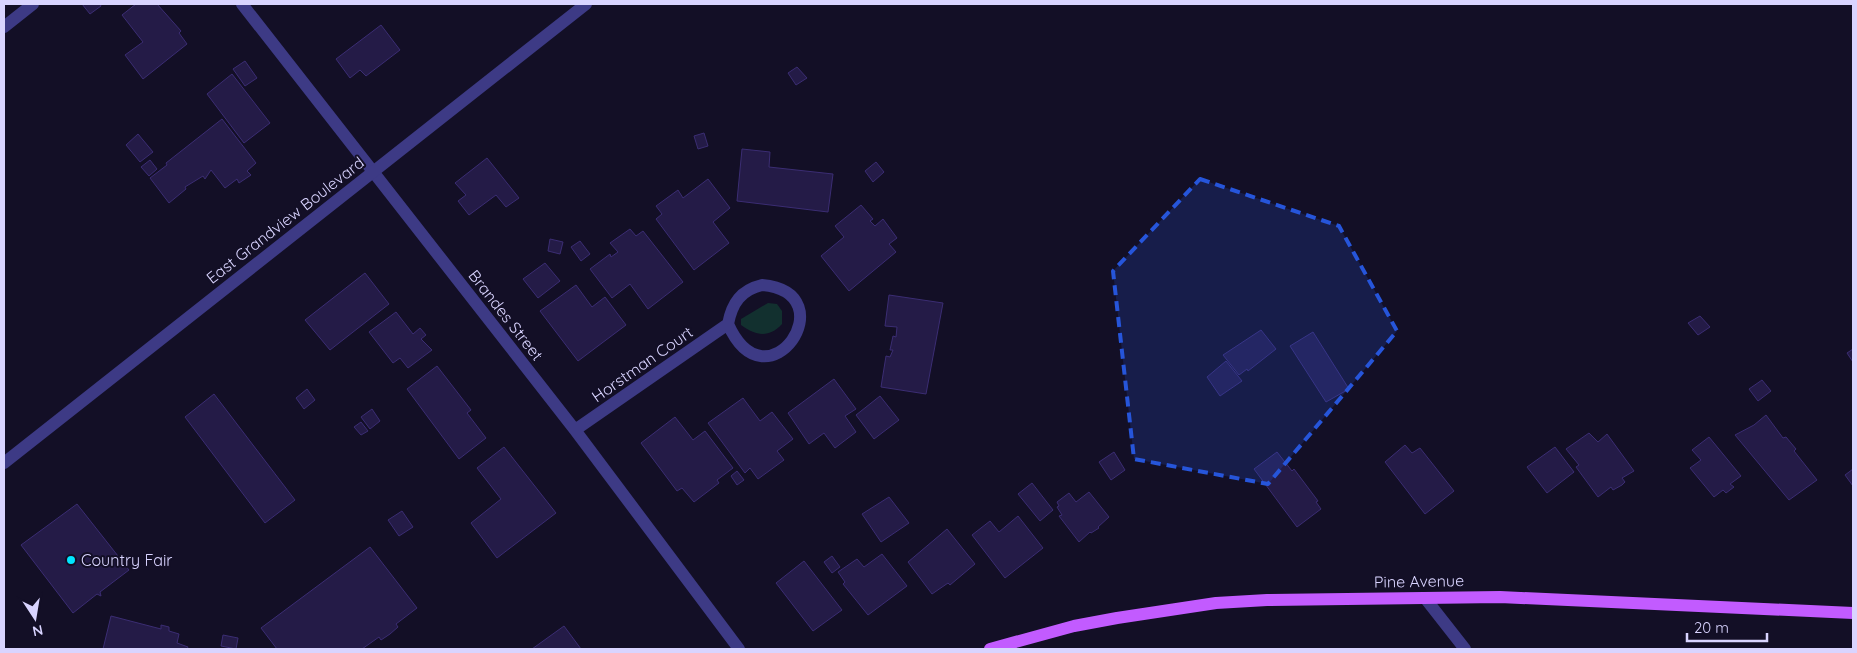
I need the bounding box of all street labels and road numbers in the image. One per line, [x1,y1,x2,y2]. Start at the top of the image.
street label: East Grandview Boulevard [202,152,368,288]
street label: Brandes Street [464,266,548,364]
street label: Horstman Court [588,322,696,406]
street label: Pine Avenue [1374,570,1464,592]

